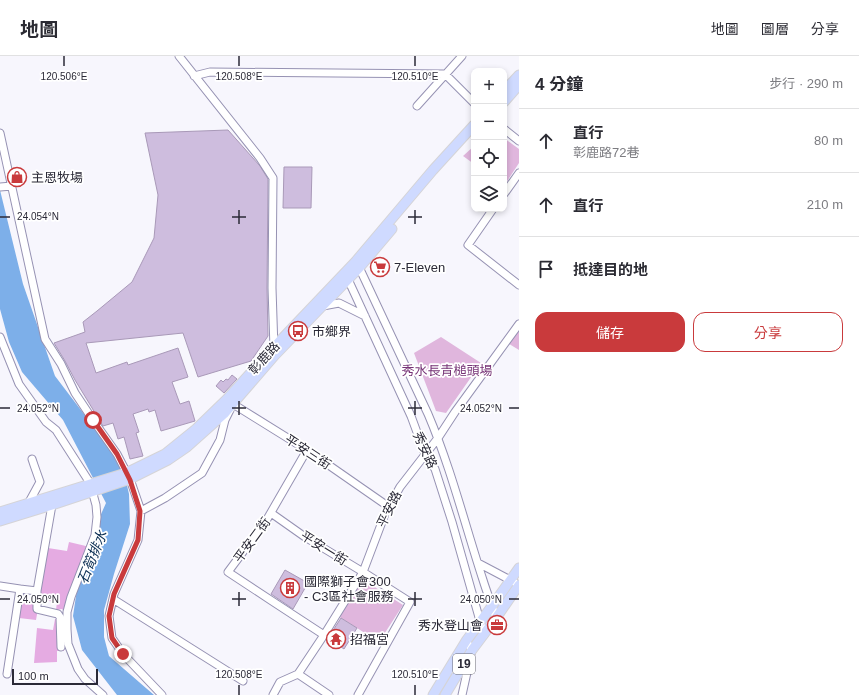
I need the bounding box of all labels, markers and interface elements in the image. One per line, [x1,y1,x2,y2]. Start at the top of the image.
text: 地圖 [20,19,58,40]
text: 地圖 [711,21,739,37]
text: 圖層 [761,21,789,37]
text: 分享 [811,21,839,37]
map controls [471,68,507,212]
button: + [471,68,507,104]
text: 120.506°E [41,71,88,82]
text: 120.508°E [216,71,263,82]
text: 120.510°E [392,71,439,82]
text: 4 分鐘 [535,75,583,94]
text: 步行 · 290 m [769,76,843,91]
button: − [471,104,507,140]
text: 直行 [573,124,603,141]
icon: ahead [535,130,557,152]
text: 80 m [814,133,843,148]
button: locate [471,140,507,176]
text: 彰鹿路72巷 [573,145,639,160]
shop icon: 主恩牧場 [6,166,28,188]
place label: 主恩牧場 [31,170,83,185]
button: layers [471,176,507,212]
icon: ahead [535,194,557,216]
text: 直行 [573,197,603,214]
text: 210 m [807,197,843,212]
text: 24.054°N [17,211,59,222]
supermarket icon: 7-Eleven [369,256,391,278]
icon: arrive [535,258,557,280]
place label: 7-Eleven [394,260,445,275]
text: 抵達目的地 [573,261,648,278]
button: 儲存 [535,312,685,352]
button: 分享 [693,312,843,352]
bus stop icon: 市鄉界 [287,320,309,342]
place label: 市鄉界 [312,324,351,339]
street label: 彰鹿路 [245,338,283,378]
park label: 秀水長青槌頭場 [401,363,493,378]
text: 24.052°N [17,403,59,414]
text: 24.052°N [460,403,502,414]
route start [84,411,102,429]
street label: 秀安路 [410,429,440,471]
street label: 平安三街 [282,432,334,472]
street label: 平安路 [374,488,404,530]
street label: 平安二街 [231,515,273,565]
water label: 石筍排水 [74,527,110,586]
street label: 平安一街 [298,528,350,568]
place label: 國際獅子會300 - C3區社會服務 [304,574,394,604]
building icon: 國際獅子會300 - C3區社會服務 [279,577,301,599]
text: 24.050°N [17,594,59,605]
text: 24.050°N [460,594,502,605]
office icon: 秀水登山會 [486,614,508,636]
place label: 秀水登山會 [418,618,483,633]
temple icon: 招福宮 [325,628,347,650]
place label: 招福宮 [350,632,389,647]
route end [114,645,132,663]
road number: 19 [453,654,475,674]
scale bar [12,667,98,686]
text: 120.508°E [216,669,263,680]
text: 120.510°E [392,669,439,680]
text: 100 m [18,670,49,682]

